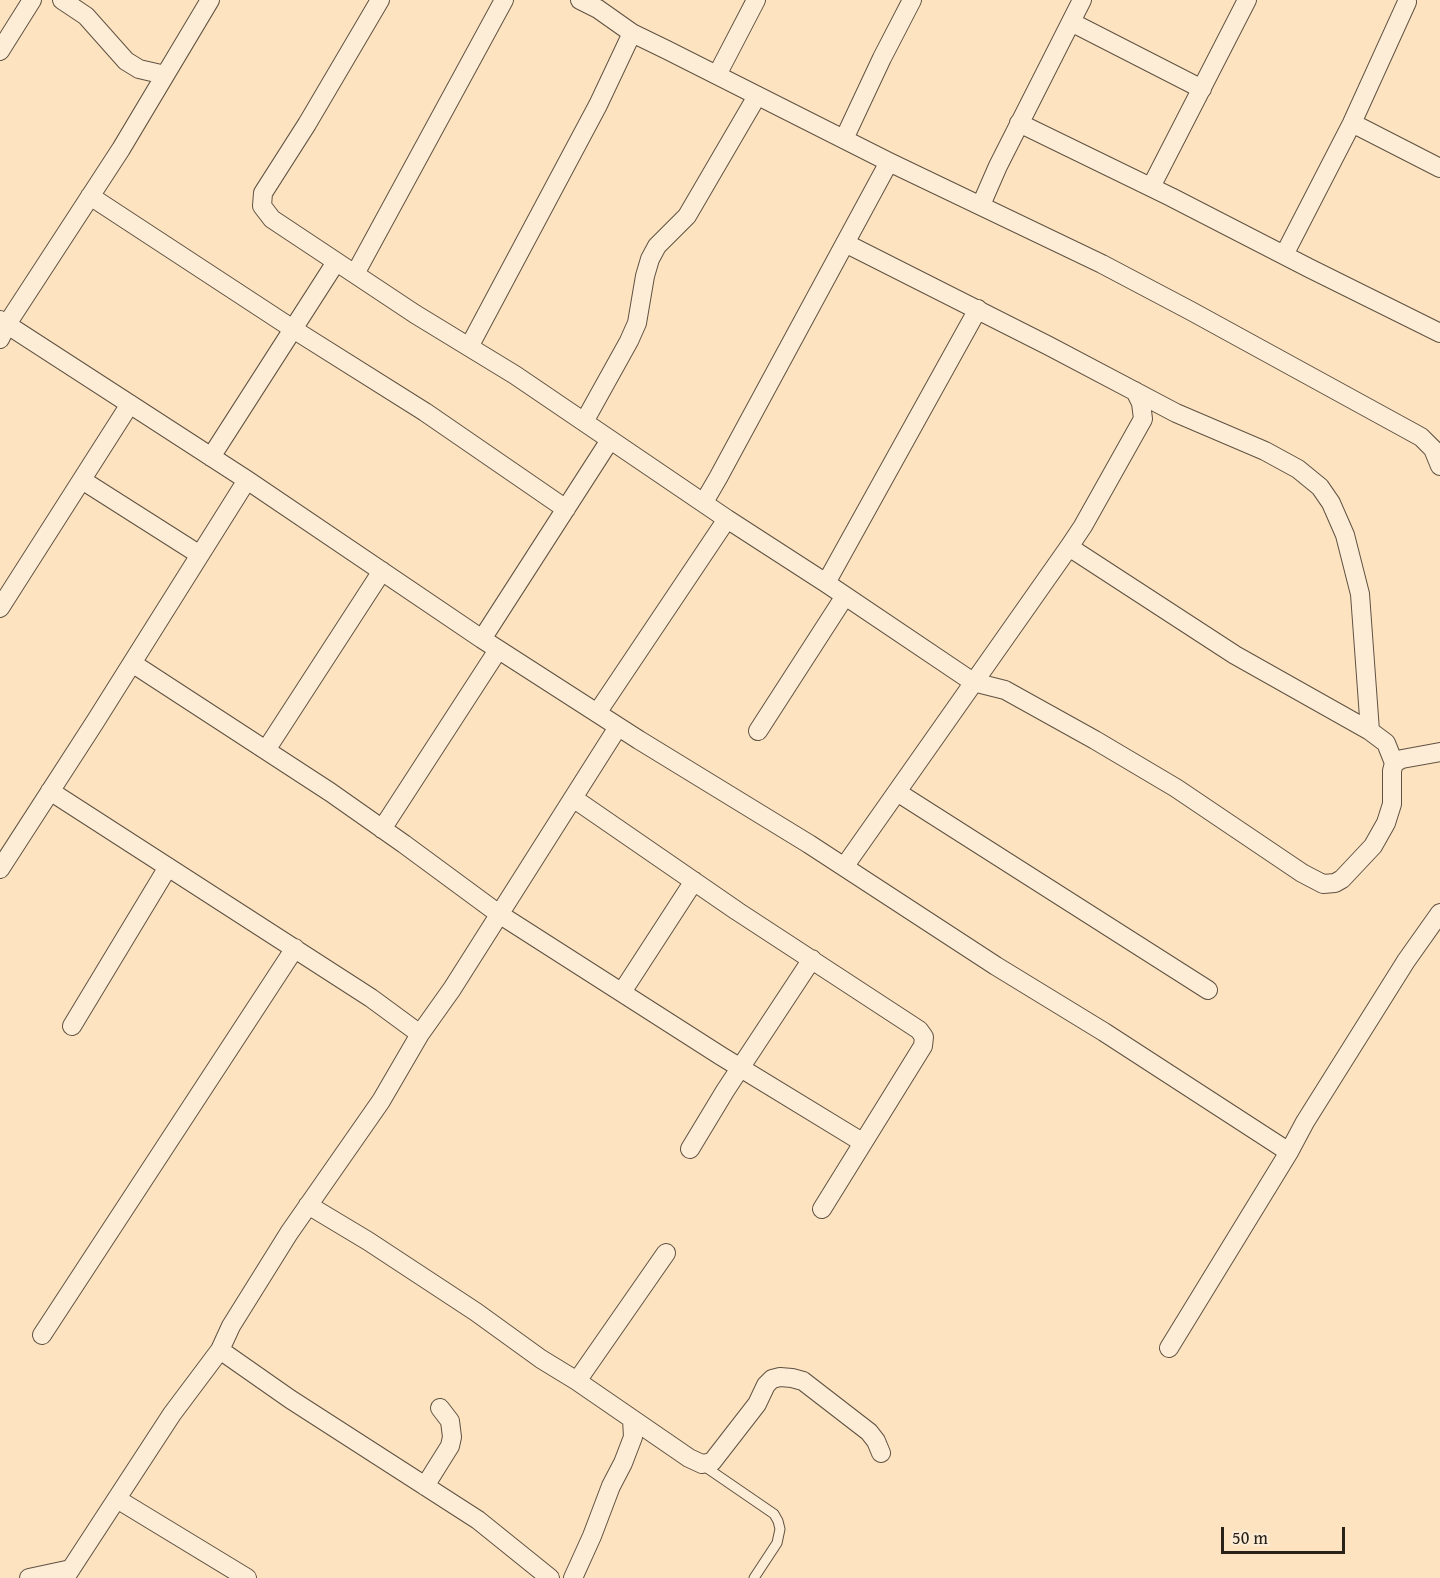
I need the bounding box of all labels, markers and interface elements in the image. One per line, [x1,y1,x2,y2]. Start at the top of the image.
scale bar [1224,1515,1348,1553]
text: 50 m [1232,1524,1268,1551]

